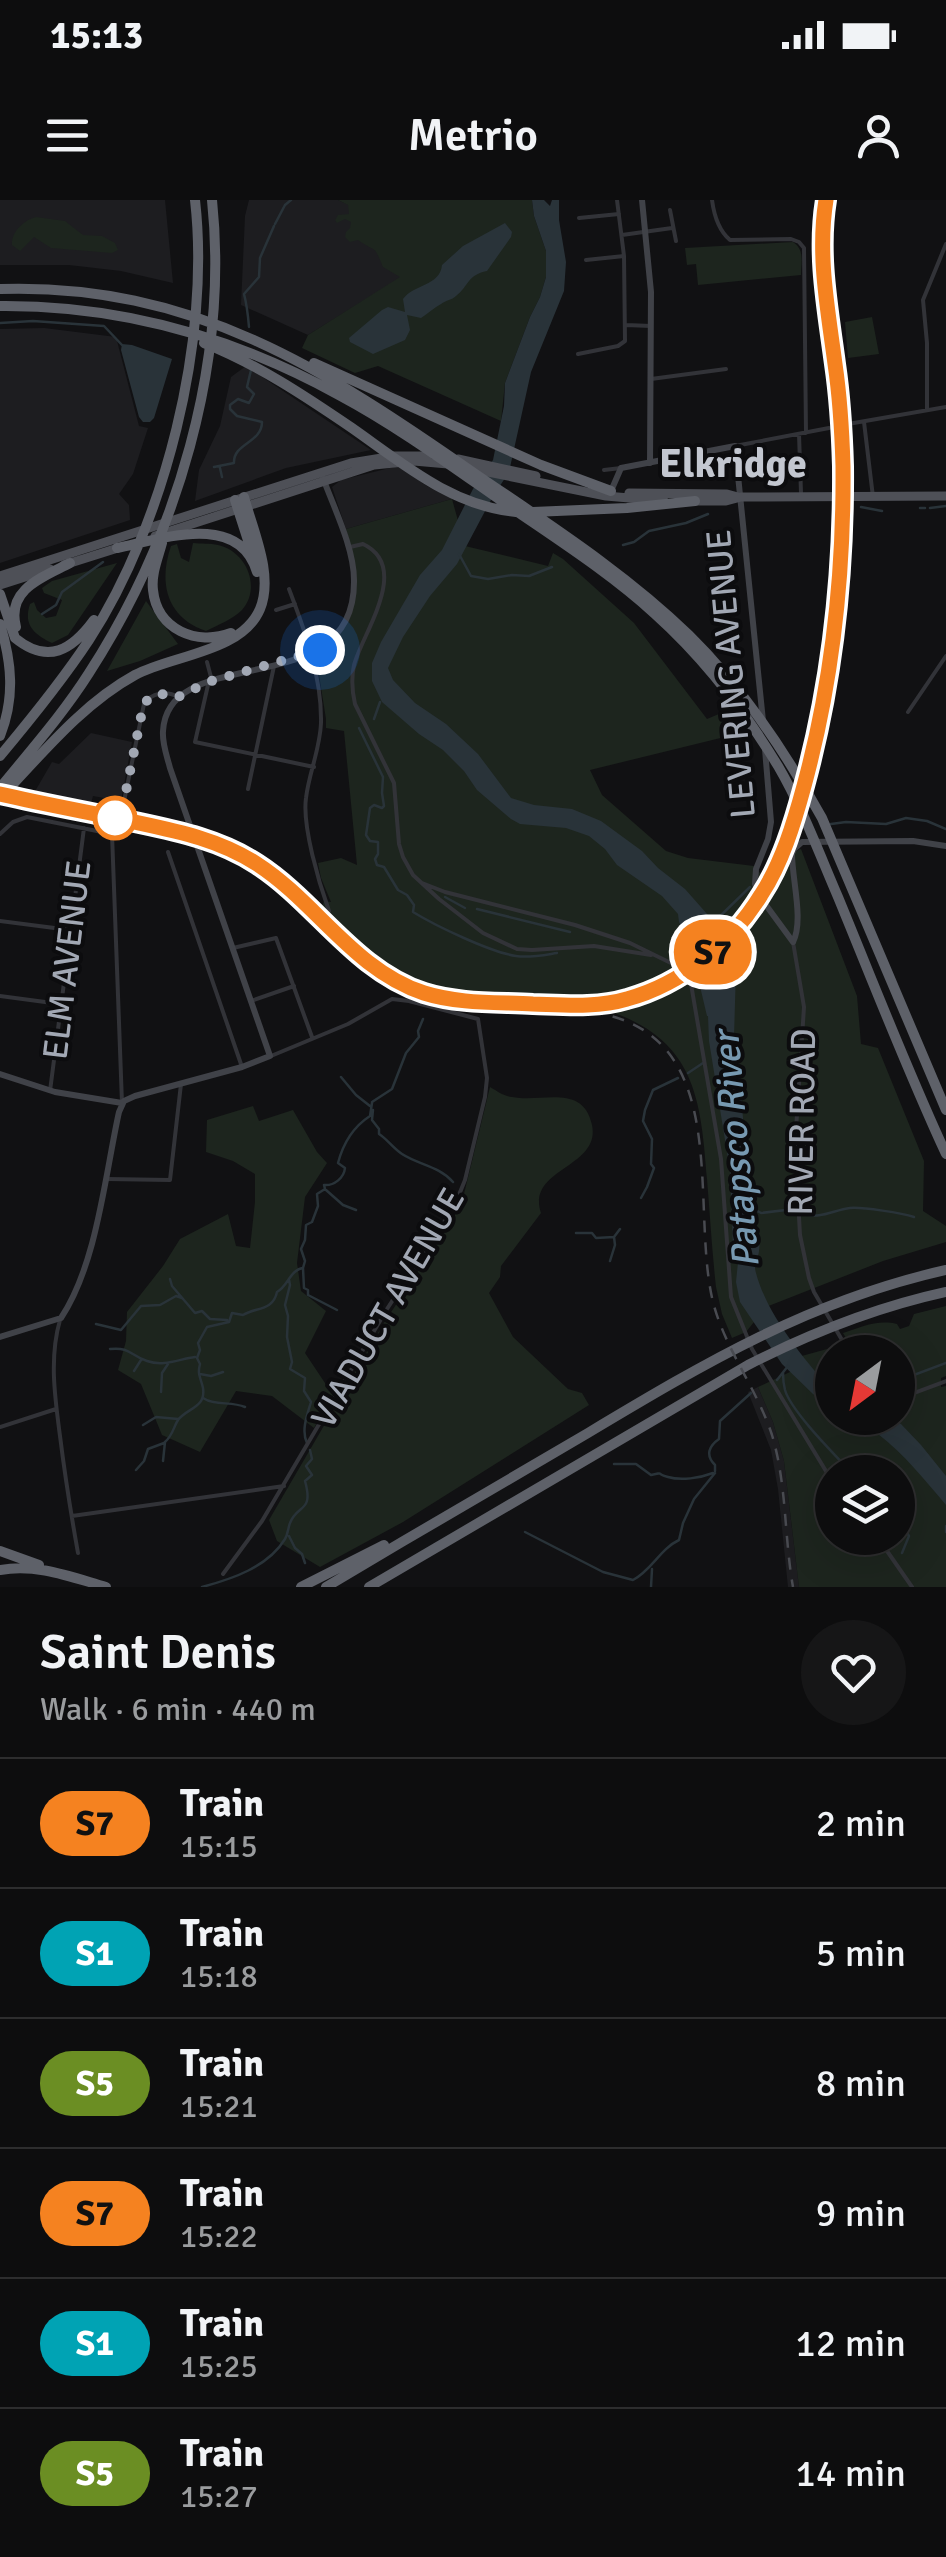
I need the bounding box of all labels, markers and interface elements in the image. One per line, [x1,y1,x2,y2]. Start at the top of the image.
text: 15:13 [50,12,143,59]
icon: menu [40,108,95,163]
text: Metrio [408,108,538,163]
icon: person [851,108,906,163]
district label: Elkridge [659,439,807,489]
street label: LEVERING AVENUE [697,528,765,820]
your location [295,625,345,675]
unlabelled marker [94,797,136,839]
street label: ELM AVENUE [33,858,101,1062]
line badge: S7 [668,920,758,984]
text: S7 [694,931,732,974]
water label: Patapsco River [702,1025,770,1270]
street label: RIVER ROAD [779,1028,825,1216]
street label: VIADUCT AVENUE [302,1180,474,1436]
north arrow [815,1335,915,1435]
map controls [815,1335,915,1555]
button: layers [815,1455,915,1555]
button: heart [801,1620,906,1725]
text: Saint Denis [40,1623,276,1682]
text: Walk · 6 min · 440 m [40,1690,316,1729]
text: Train [180,1780,264,1827]
text: 2 min [816,1800,906,1847]
text: S7 [76,1802,114,1845]
text: 15:15 [180,1827,258,1866]
text: Train [180,1910,264,1957]
text: 5 min [816,1930,906,1977]
text: S1 [76,1932,114,1975]
text: 15:18 [180,1957,258,1996]
text: Train [180,2040,264,2087]
text: 8 min [816,2060,906,2107]
text: S5 [76,2062,114,2105]
text: 15:21 [180,2087,258,2126]
text: Train [180,2170,264,2217]
text: 9 min [816,2190,906,2237]
text: S7 [76,2192,114,2235]
text: 15:22 [180,2217,258,2256]
text: Train [180,2300,264,2347]
text: 12 min [795,2320,906,2367]
text: S1 [76,2322,114,2365]
text: 15:25 [180,2347,258,2386]
text: Train [180,2430,264,2477]
text: 14 min [795,2450,906,2497]
text: S5 [76,2452,114,2495]
text: 15:27 [180,2477,258,2516]

